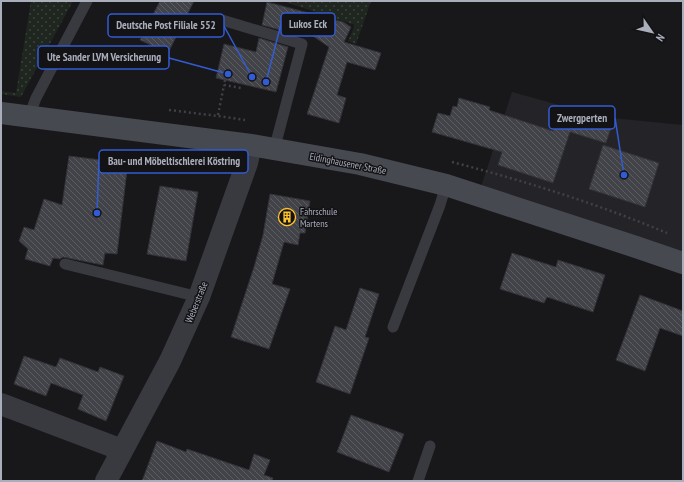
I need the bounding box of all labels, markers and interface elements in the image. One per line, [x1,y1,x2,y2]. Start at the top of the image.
north arrow [632,12,672,52]
callout: Lukos Eck [281,13,335,36]
callout: Deutsche Post Filiale 552 [108,14,224,37]
text: Lukos Eck [289,17,328,31]
text: Deutsche Post Filiale 552 [116,18,216,32]
text: N [653,31,668,44]
callout: Ute Sander LVM Versicherung [38,46,169,69]
text: Ute Sander LVM Versicherung [47,50,161,64]
callout: Zwergperten [549,106,615,129]
text: Zwergperten [557,111,607,125]
callout: Bau- und Möbeltischlerei Köstring [99,150,248,173]
street label: Eidinghausener Straße [308,150,387,177]
text: Bau- und Möbeltischlerei Köstring [108,154,240,168]
place label: Fahrschule Martens [300,205,337,230]
building icon: Fahrschule Martens [277,207,297,227]
street label: Weberstraße [182,280,211,325]

